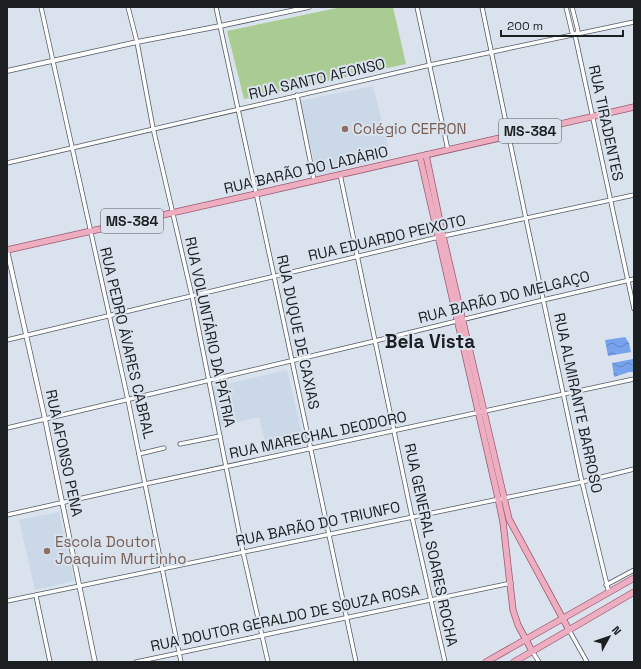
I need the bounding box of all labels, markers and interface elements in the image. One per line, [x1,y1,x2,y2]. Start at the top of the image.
scale bar [501,12,623,38]
text: 200 m [507,18,543,34]
street label: RUA SANTO AFONSO [247,54,387,103]
street label: RUA TIRADENTES [585,63,628,183]
place label: Colégio CEFRON [353,119,467,138]
road number: MS-384 [499,119,561,143]
marker: Colégio CEFRON [340,124,350,134]
street label: RUA BARÃO DO LADÁRIO [222,141,390,198]
road number: MS-384 [101,209,163,233]
street label: RUA EDUARDO PEIXOTO [306,210,468,265]
street label: RUA VOLUNTÁRIO DA PÁTRIA [181,235,240,429]
street label: RUA PEDRO ÁVARES CABRAL [96,245,159,441]
street label: RUA DUQUE DE CAXIAS [273,253,324,411]
street label: RUA BARÃO DO MELGAÇO [416,266,592,327]
street label: RUA ALMIRANTE BARROSO [550,311,607,495]
district label: Bela Vista [385,329,475,354]
street label: RUA AFONSO PENA [42,388,87,519]
street label: RUA MARECHAL DEODORO [227,406,408,463]
street label: RUA GENERAL SOARES ROCHA [401,441,462,649]
street label: RUA BARÃO DO TRIUNFO [234,497,402,550]
place label: Escola Doutor Joaquim Murtinho [55,532,187,568]
marker: Escola Doutor Joaquim Murtinho [42,546,52,556]
street label: RUA DOUTOR GERALDO DE SOUZA ROSA [149,580,422,655]
north arrow [589,617,629,657]
text: N [609,623,624,638]

